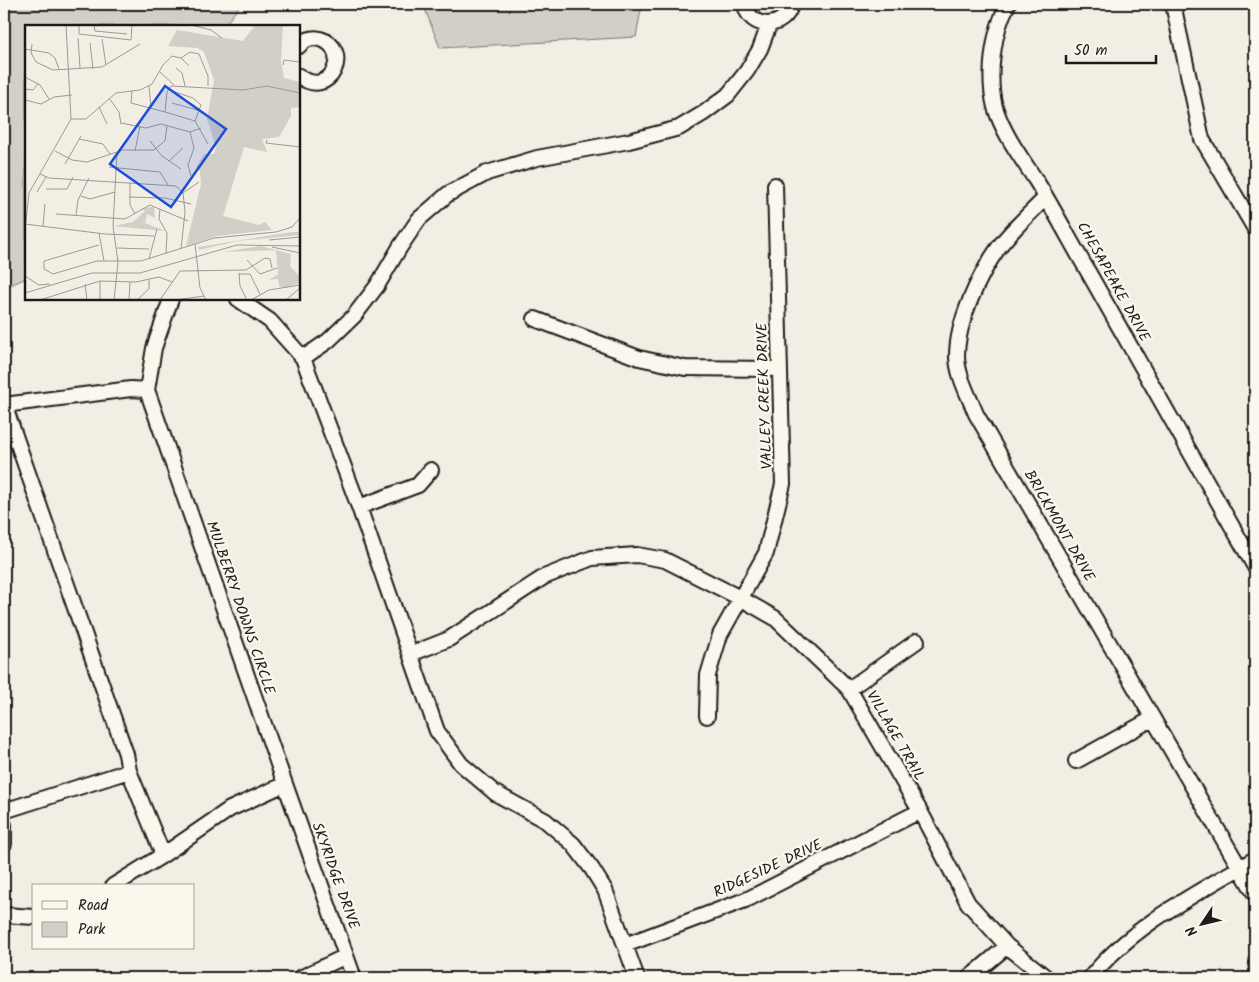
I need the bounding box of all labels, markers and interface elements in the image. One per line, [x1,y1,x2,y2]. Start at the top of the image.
inset map [25,25,300,300]
scale bar [1066,32,1156,64]
text: 50 m [1074,39,1108,63]
street label: CHESAPEAKE DRIVE [1070,217,1157,348]
street label: VALLEY CREEK DRIVE [750,321,780,470]
street label: BRICKMONT DRIVE [1017,465,1101,588]
street label: MULBERRY DOWNS CIRCLE [199,518,281,699]
street label: VILLAGE TRAIL [859,686,931,786]
street label: SKYRIDGE DRIVE [305,819,366,934]
street label: RIDGESIDE DRIVE [709,833,828,905]
legend [32,884,195,950]
text: Road [78,894,109,918]
north arrow [1176,900,1226,950]
text: Park [78,918,106,942]
text: N [1181,921,1204,941]

